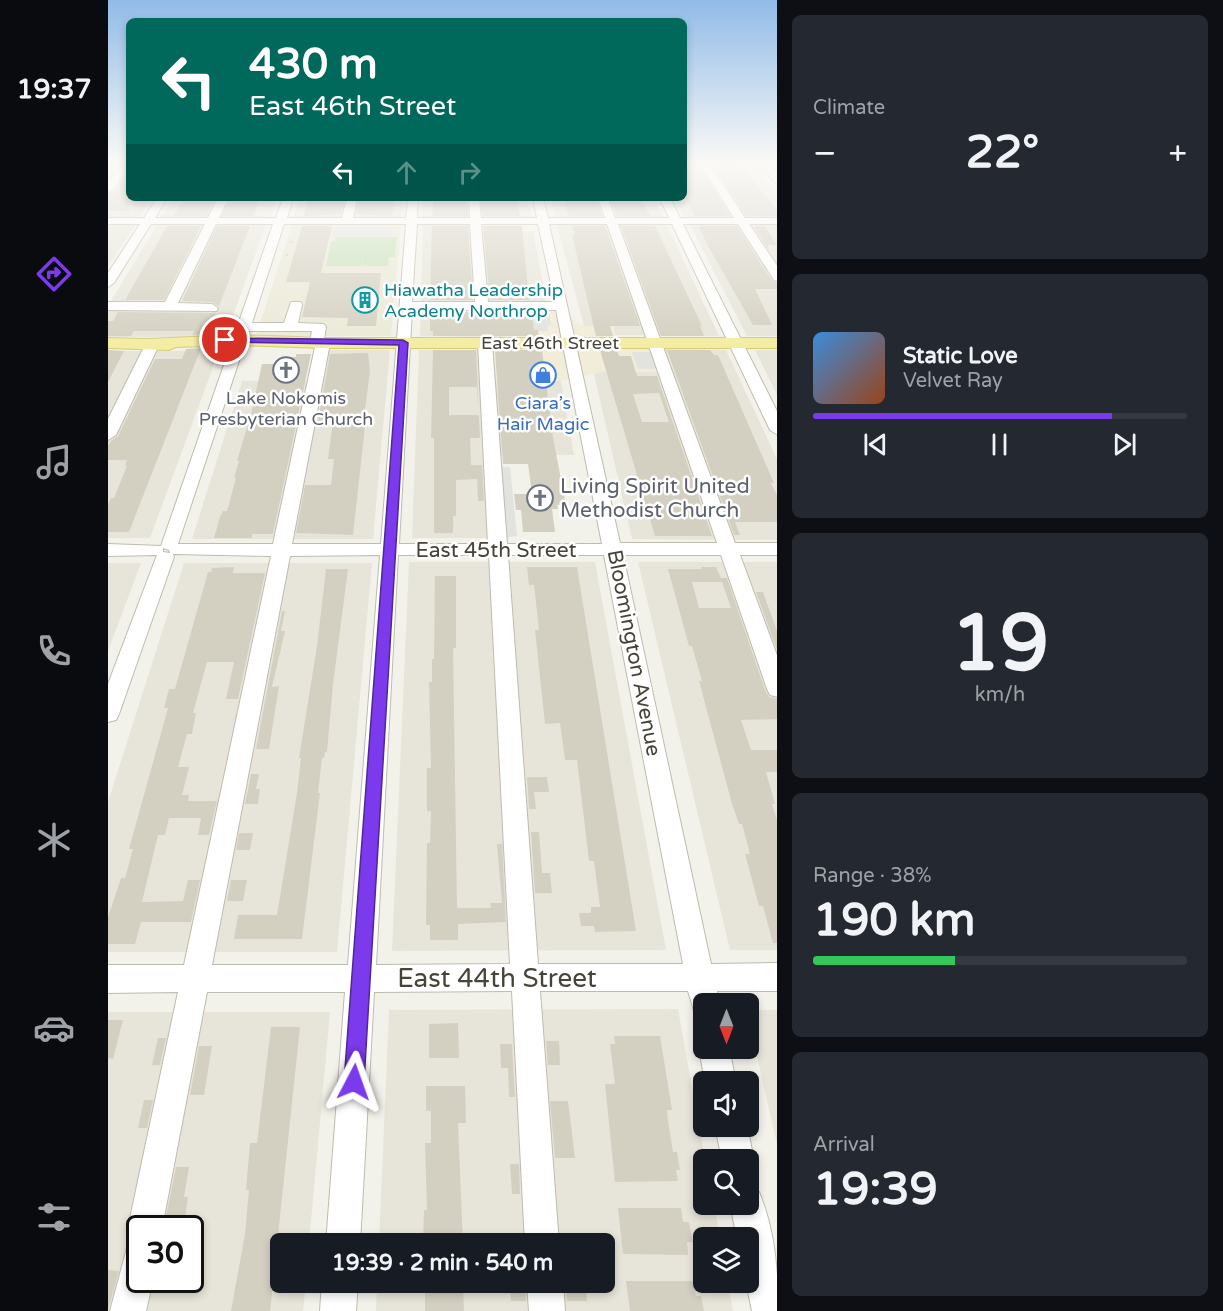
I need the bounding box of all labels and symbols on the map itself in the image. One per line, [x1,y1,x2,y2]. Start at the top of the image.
place label: Hiawatha Leadership Academy Northrop [384,279,563,322]
building icon: Hiawatha Leadership Academy Northrop [350,285,380,315]
pin [199,314,250,365]
street label: East 46th Street [481,332,619,354]
church icon: Lake Nokomis Presbyterian Church [271,355,301,385]
shop icon: Ciara’s Hair Magic [528,360,558,390]
place label: Lake Nokomis Presbyterian Church [199,387,373,430]
place label: Ciara’s Hair Magic [497,392,589,435]
place label: Living Spirit United Methodist Church [560,474,750,523]
church icon: Living Spirit United Methodist Church [525,483,555,513]
street label: East 45th Street [415,538,577,563]
street label: Bloomington Avenue [602,548,666,758]
street label: East 44th Street [397,963,597,994]
north arrow [693,993,759,1059]
position arrow [322,1050,386,1114]
speed limit sign: 30 [126,1215,204,1293]

